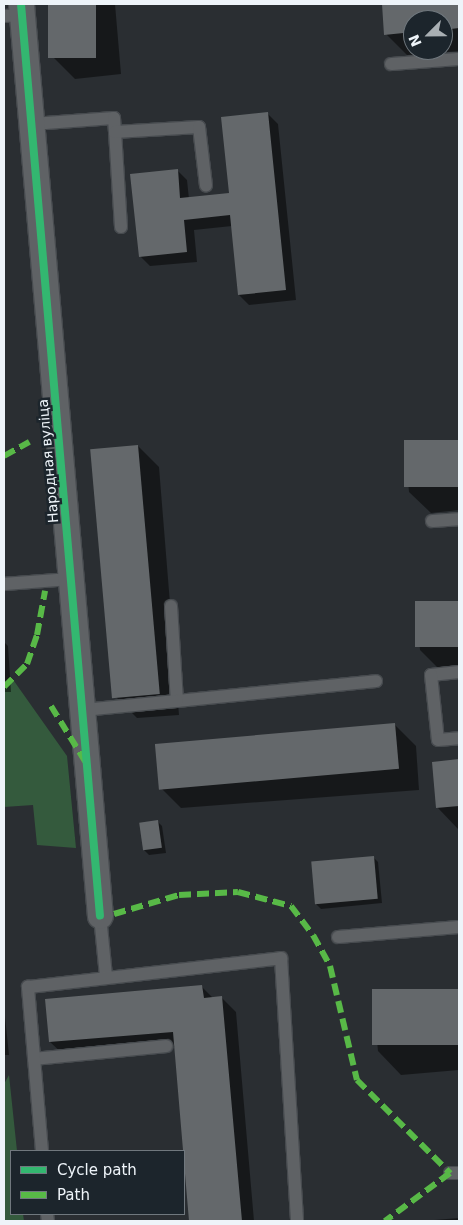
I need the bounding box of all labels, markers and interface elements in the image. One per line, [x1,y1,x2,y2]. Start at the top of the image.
north arrow [403,10,453,60]
text: N [405,32,425,49]
street label: Народная вуліца [34,398,62,524]
legend [10,1150,185,1215]
text: Cycle path [57,1161,137,1179]
text: Path [57,1186,90,1204]

